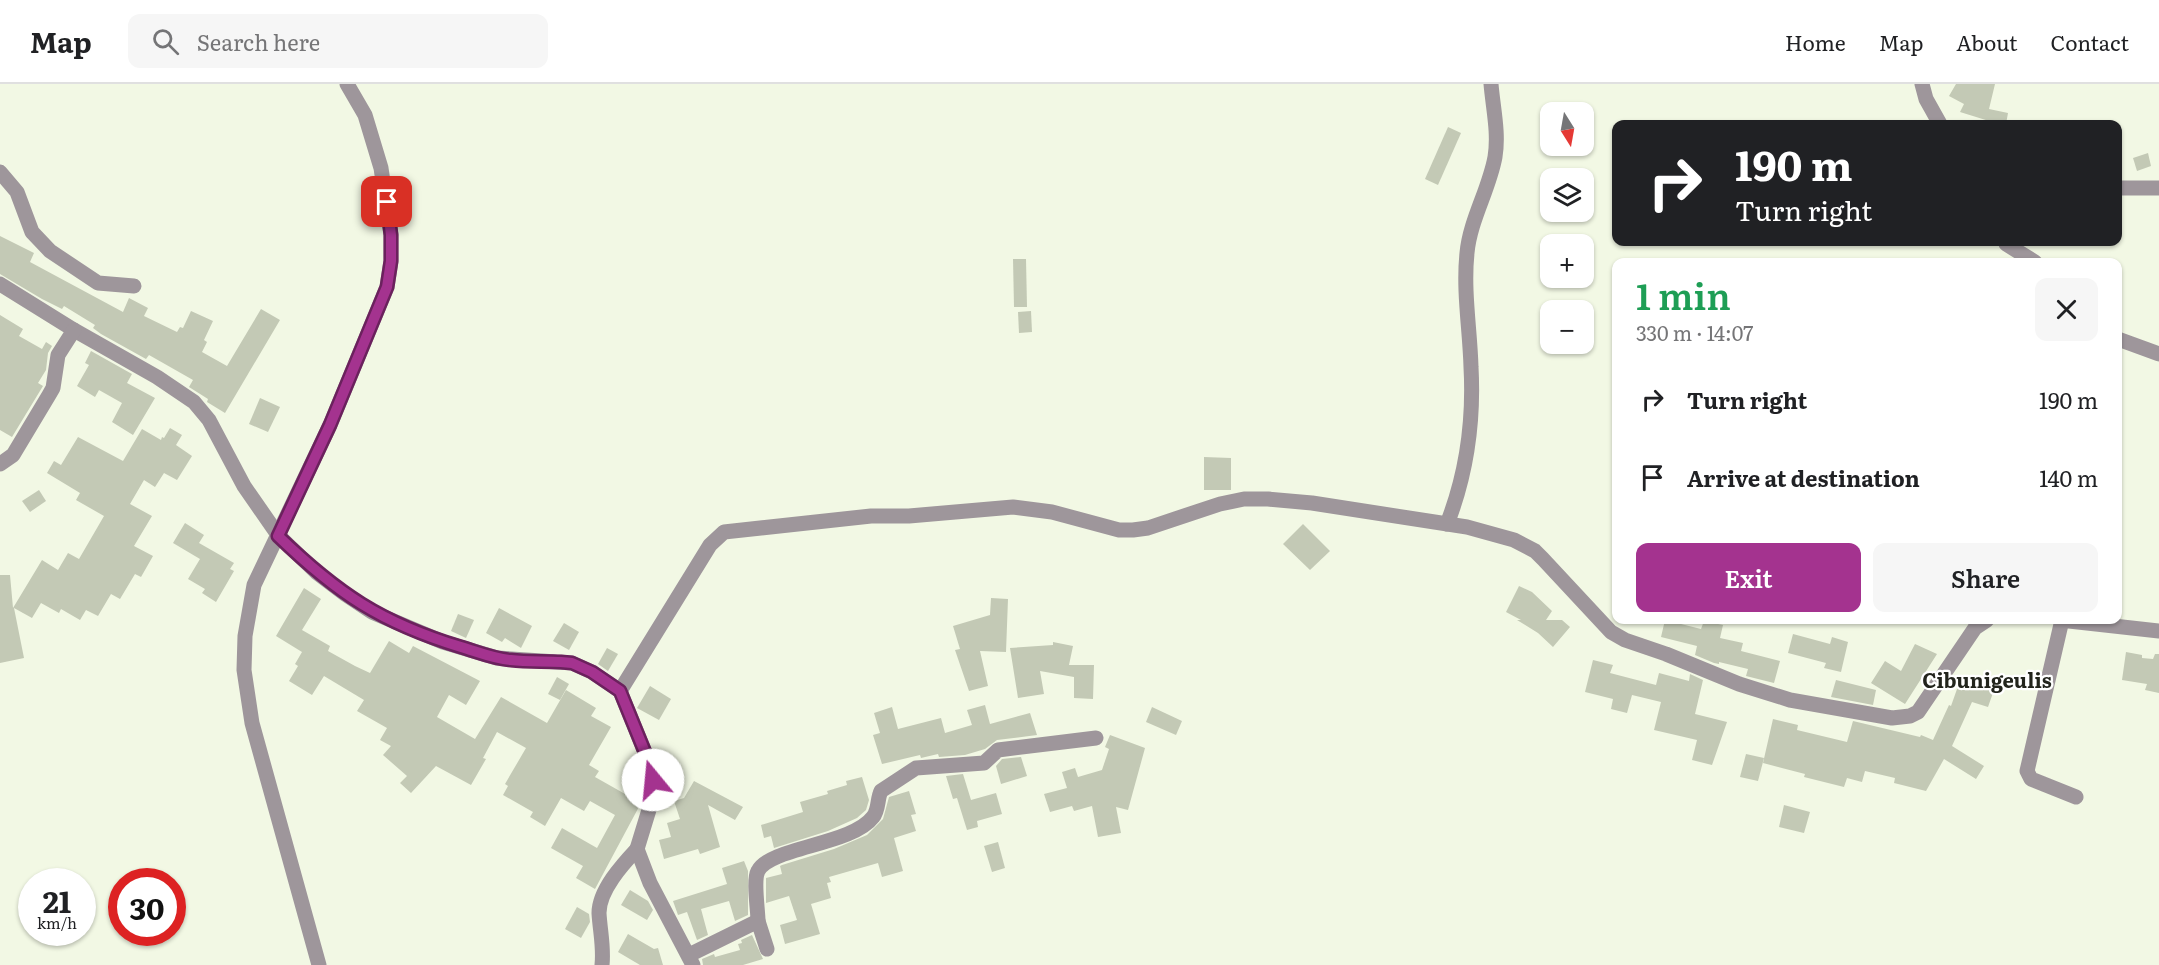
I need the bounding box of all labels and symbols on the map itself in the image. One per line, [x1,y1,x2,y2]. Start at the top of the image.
north arrow [1540,102,1594,156]
pin [361,176,412,227]
district label: Cibunigeulis [1922,664,2052,694]
position arrow [621,748,685,812]
speed limit sign: 30 [108,868,186,946]

